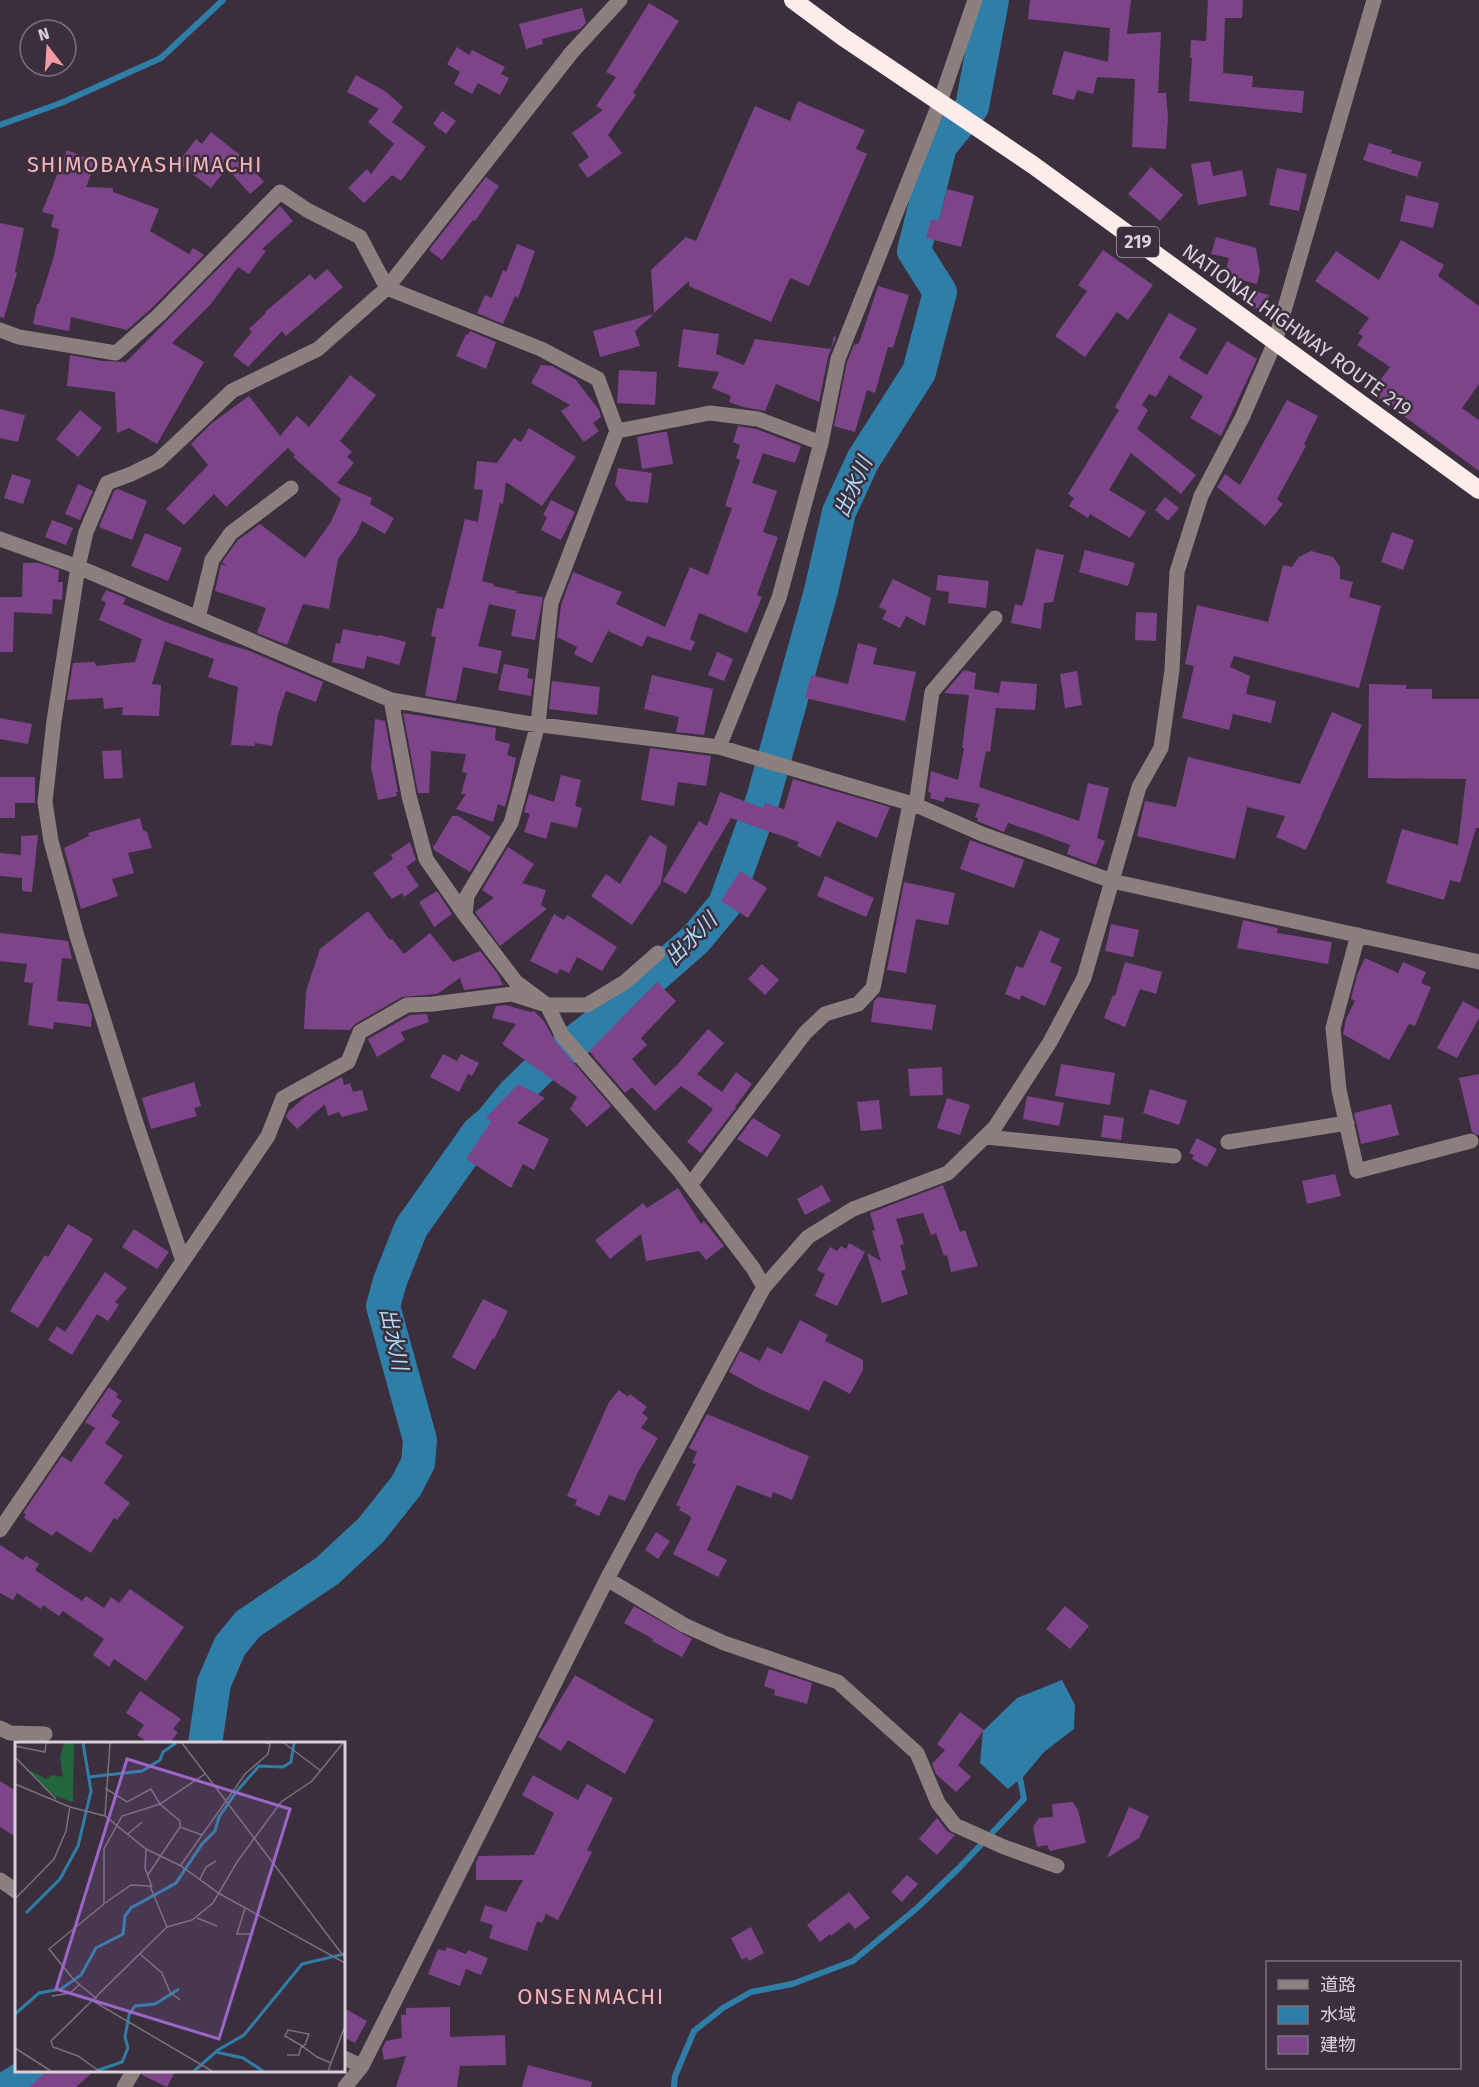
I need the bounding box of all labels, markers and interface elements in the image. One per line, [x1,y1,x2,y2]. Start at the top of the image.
north arrow [18,18,78,78]
text: N [36,23,52,45]
district label: SHIMOBAYASHIMACHI [27,151,263,178]
road number: 219 [1117,227,1159,257]
street label: NATIONAL HIGHWAY ROUTE 219 [1178,239,1416,421]
water label: 出水川 [828,451,879,521]
water label: 出水川 [660,906,724,970]
water label: 出水川 [375,1305,414,1374]
inset map [15,1742,345,2072]
legend [1266,1961,1461,2069]
text: 道路 [1320,1974,1356,1996]
district label: ONSENMACHI [517,1983,665,2010]
text: 水域 [1320,2004,1356,2026]
text: 建物 [1320,2034,1356,2056]

